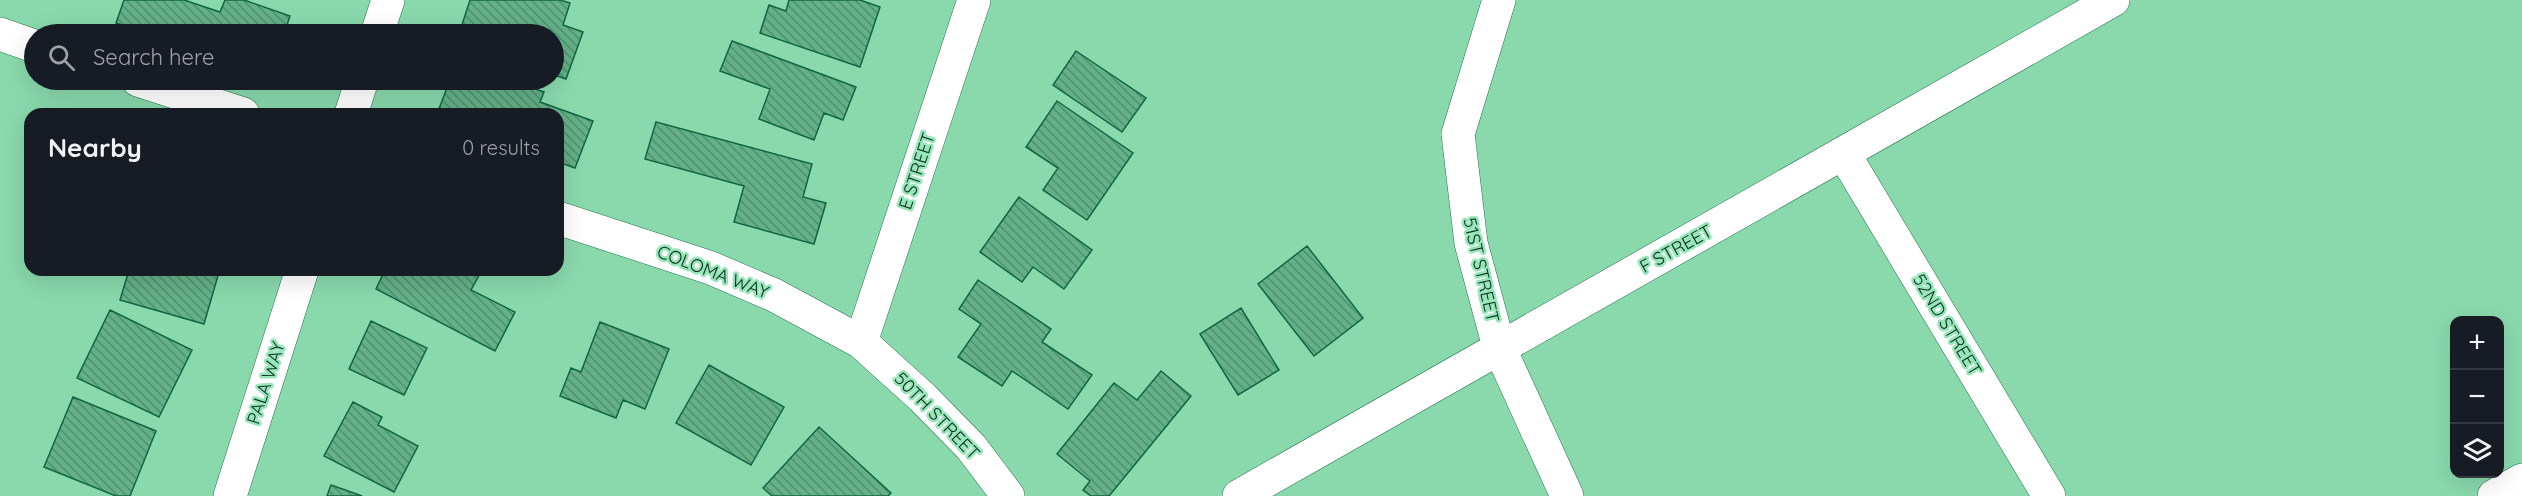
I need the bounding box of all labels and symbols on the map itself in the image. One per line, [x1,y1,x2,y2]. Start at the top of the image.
street label: E STREET [893,129,940,212]
street label: 51ST STREET [1458,215,1505,325]
street label: F STREET [1635,219,1716,278]
street label: COLOMA WAY [654,240,772,303]
street label: 52ND STREET [1908,269,1987,380]
street label: PALA WAY [241,339,290,427]
street label: 50TH STREET [890,367,985,464]

